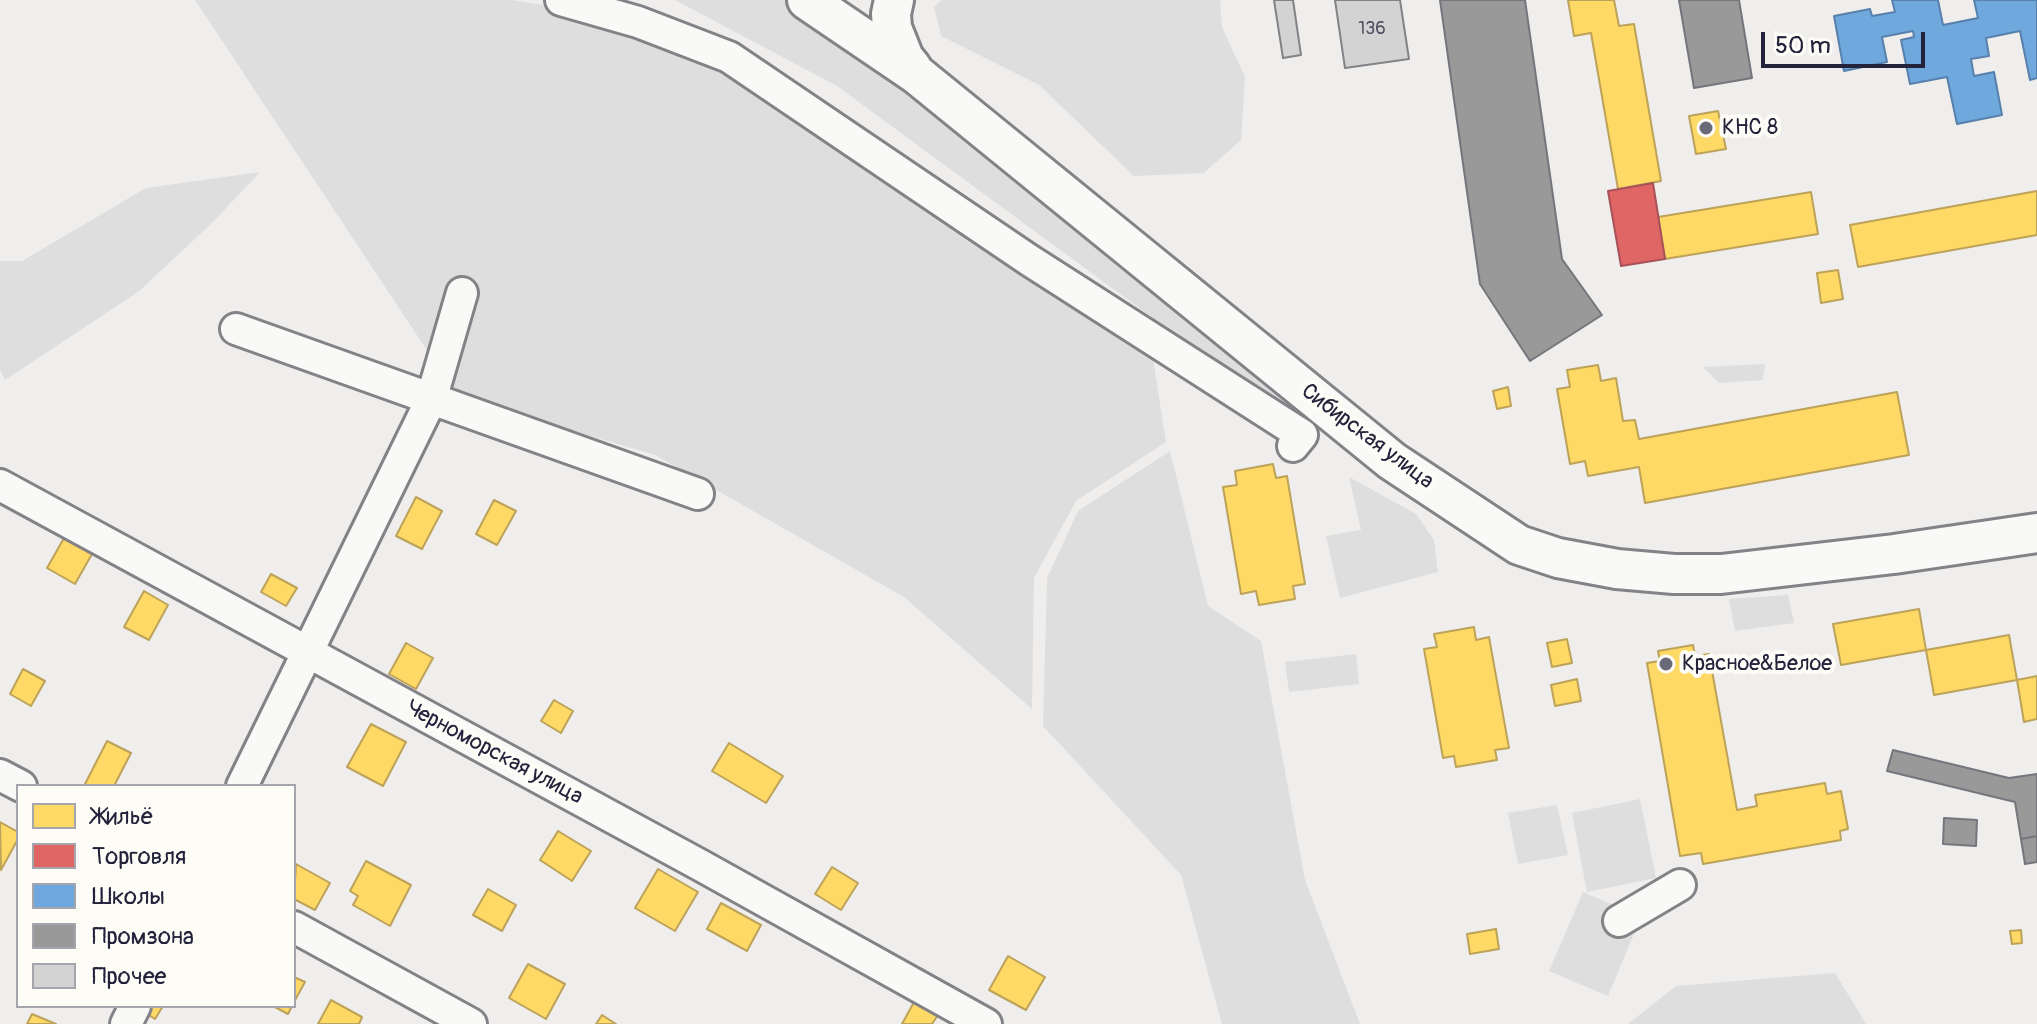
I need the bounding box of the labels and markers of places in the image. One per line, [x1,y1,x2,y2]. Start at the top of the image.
place label: КНС 8 [1722,115,1778,141]
marker: КНС 8 [1697,119,1715,137]
place label: Красное&Белое [1682,651,1832,677]
marker: Красное&Белое [1657,655,1675,673]

